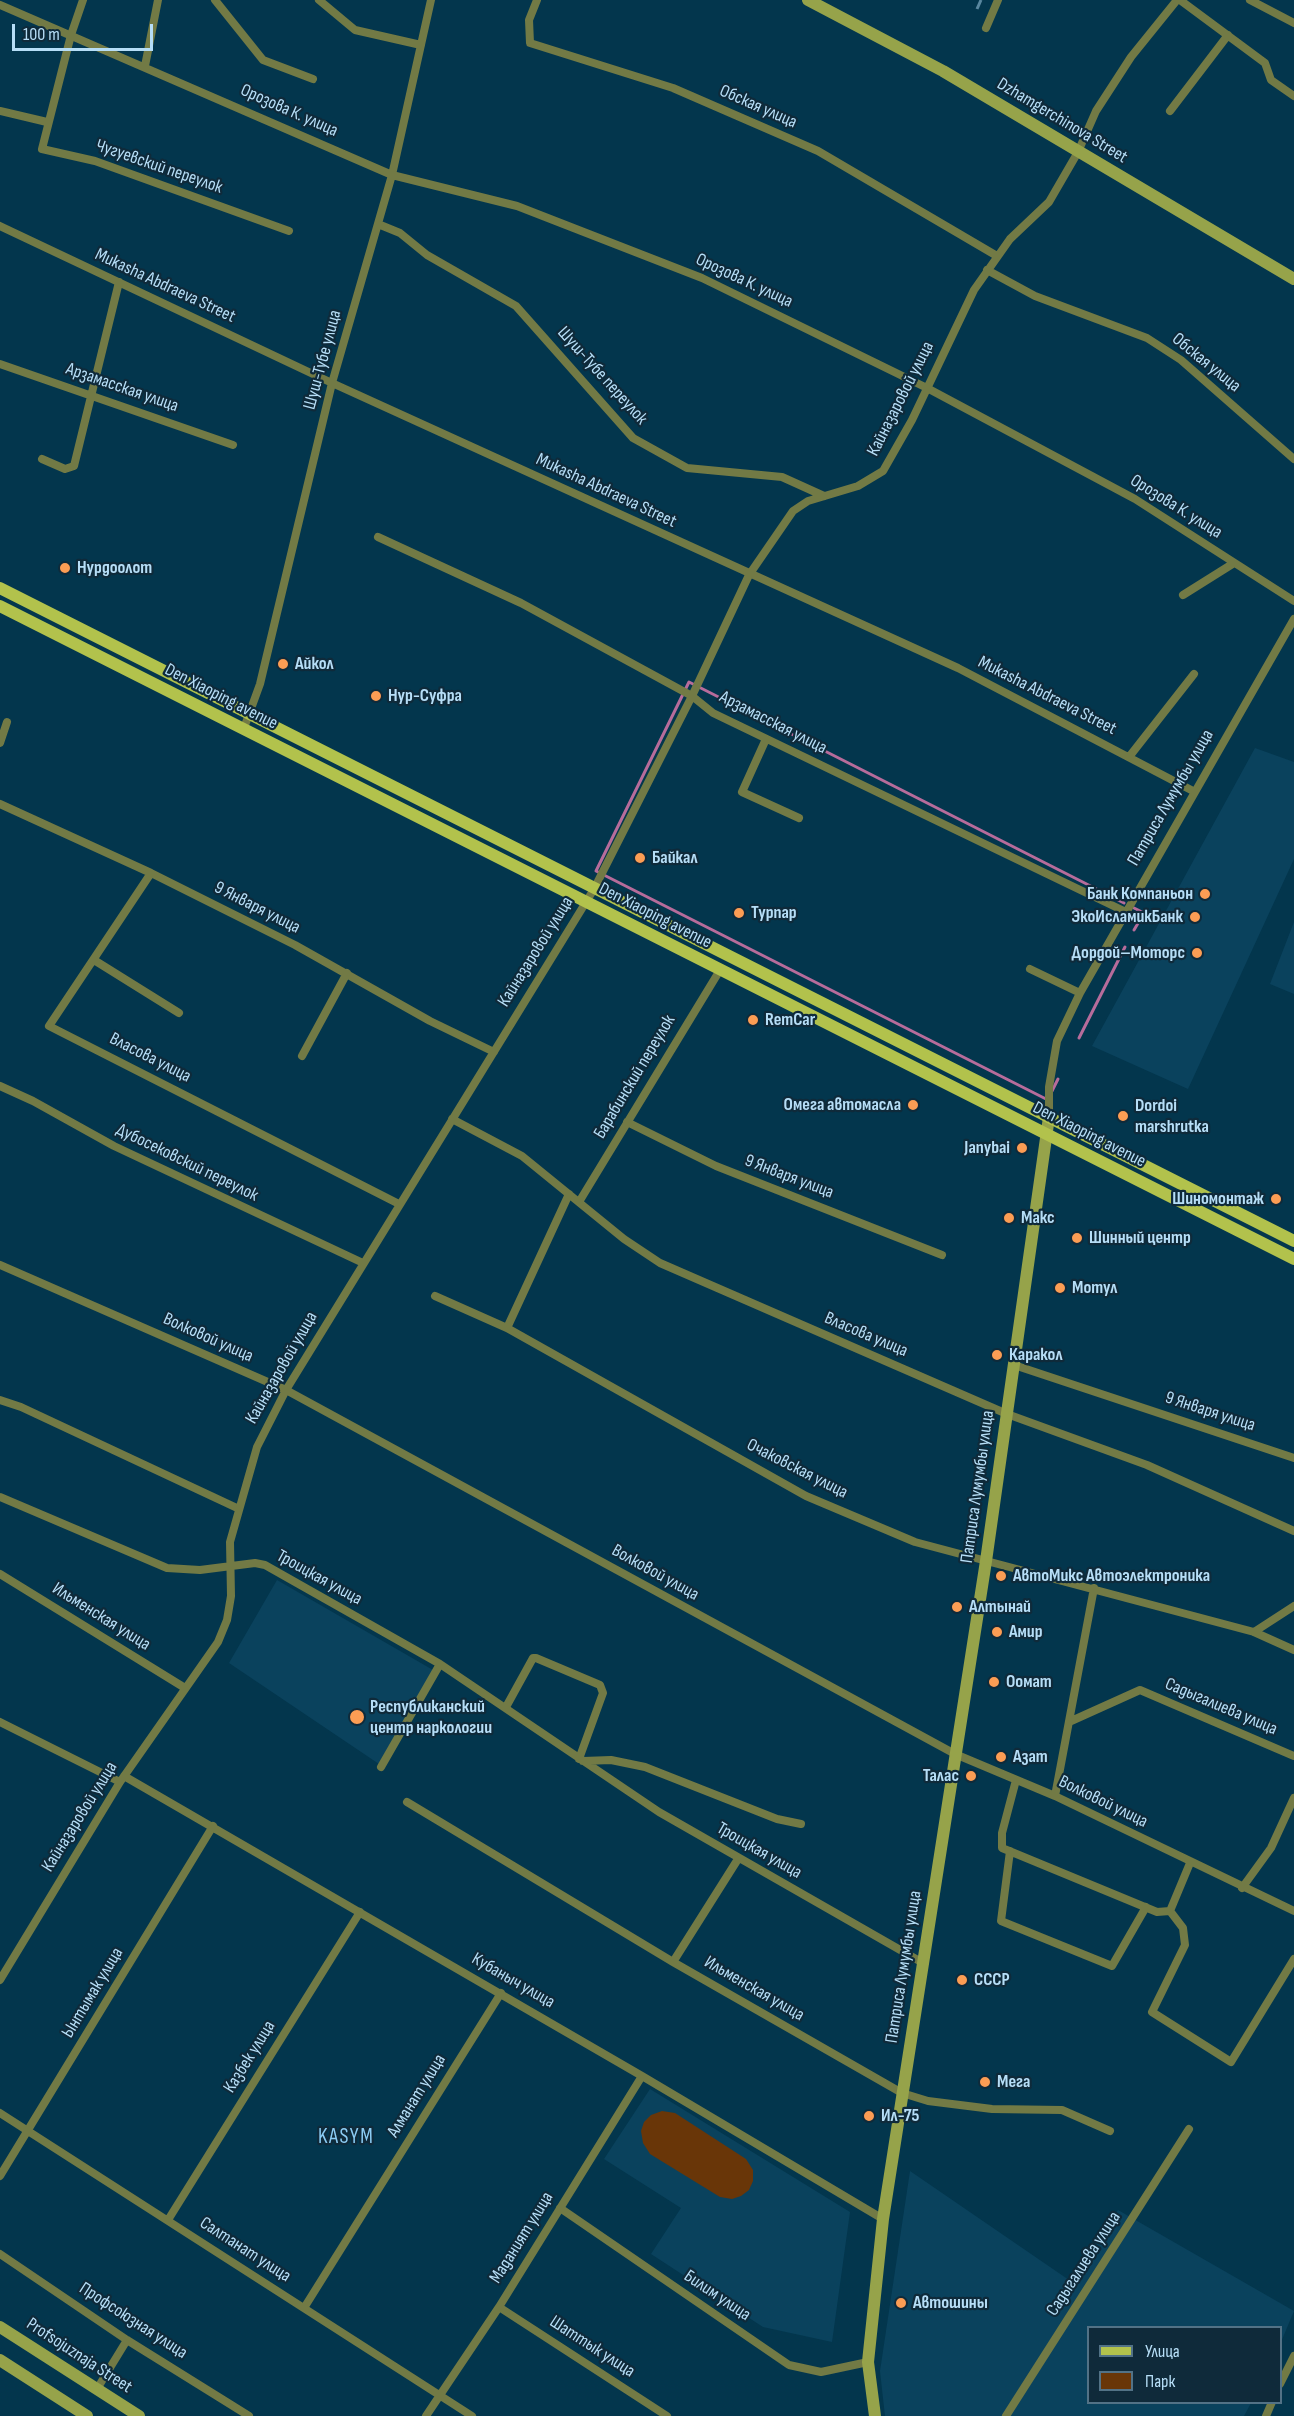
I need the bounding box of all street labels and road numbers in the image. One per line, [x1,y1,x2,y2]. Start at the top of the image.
street label: Dzhamgerchinova Street [993,74,1131,168]
street label: Орозова К. улица [237,80,341,142]
street label: Обская улица [716,80,800,134]
street label: Чугуевский переулок [93,135,225,199]
street label: Mukasha Abdraeva Street [91,244,239,328]
street label: Орозова К. улица [692,249,796,313]
street label: Шуш-Тубе улица [299,308,347,412]
street label: Шуш-Тубе переулок [552,323,652,429]
street label: Обская улица [1167,329,1245,397]
street label: Кайназаровой улица [863,338,939,460]
street label: Арзамасская улица [63,359,181,417]
street label: Mukasha Abdraeva Street [532,449,680,533]
street label: Орозова К. улица [1126,470,1226,544]
street label: Mukasha Abdraeva Street [974,652,1120,740]
street label: Den Xiaoping avenue [161,659,281,735]
street label: Арзамасская улица [716,687,830,759]
street label: Патриса Лумумбы улица [1123,726,1219,870]
street label: 9 Января улица [210,877,304,939]
street label: Den Xiaoping avenue [595,878,715,954]
street label: Кайназаровой улица [494,893,578,1011]
street label: Барабинский переулок [590,1011,680,1143]
street label: Власова улица [106,1028,194,1088]
street label: Den Xiaoping avenue [1029,1097,1149,1173]
street label: Дубосековский переулок [113,1119,261,1207]
street label: 9 Января улица [741,1150,837,1204]
street label: Кайназаровой улица [241,1308,323,1428]
street label: Власова улица [821,1308,911,1362]
street label: Волковой улица [160,1309,256,1367]
street label: 9 Января улица [1162,1387,1258,1437]
street label: Патриса Лумумбы улица [957,1409,999,1565]
street label: Очаковская улица [743,1434,851,1504]
street label: Волковой улица [608,1540,702,1606]
street label: Троицкая улица [272,1546,366,1610]
street label: Ильменская улица [48,1578,154,1656]
street label: Садыгалиева улица [1162,1674,1280,1740]
street label: Кайназаровой улица [38,1758,122,1876]
street label: Волковой улица [1055,1771,1151,1833]
street label: Троицкая улица [713,1818,805,1884]
street label: Патриса Лумумбы улица [881,1889,927,2045]
street label: Ынтымак улица [58,1944,128,2042]
street label: Кубаныч улица [468,1949,558,2013]
street label: Ильменская улица [700,1952,808,2026]
street label: Казбек улица [219,2017,281,2097]
street label: Алманат улица [383,2050,451,2142]
street label: Маданият улица [485,2188,559,2288]
street label: Садыгалиева улица [1042,2208,1126,2320]
street label: Салтанат улица [195,2213,295,2287]
street label: Билим улица [679,2266,755,2326]
street label: Профсоюзная улица [75,2278,191,2364]
street label: Шаттык улица [545,2311,639,2383]
street label: Profsojuznaja Street [22,2314,136,2398]

